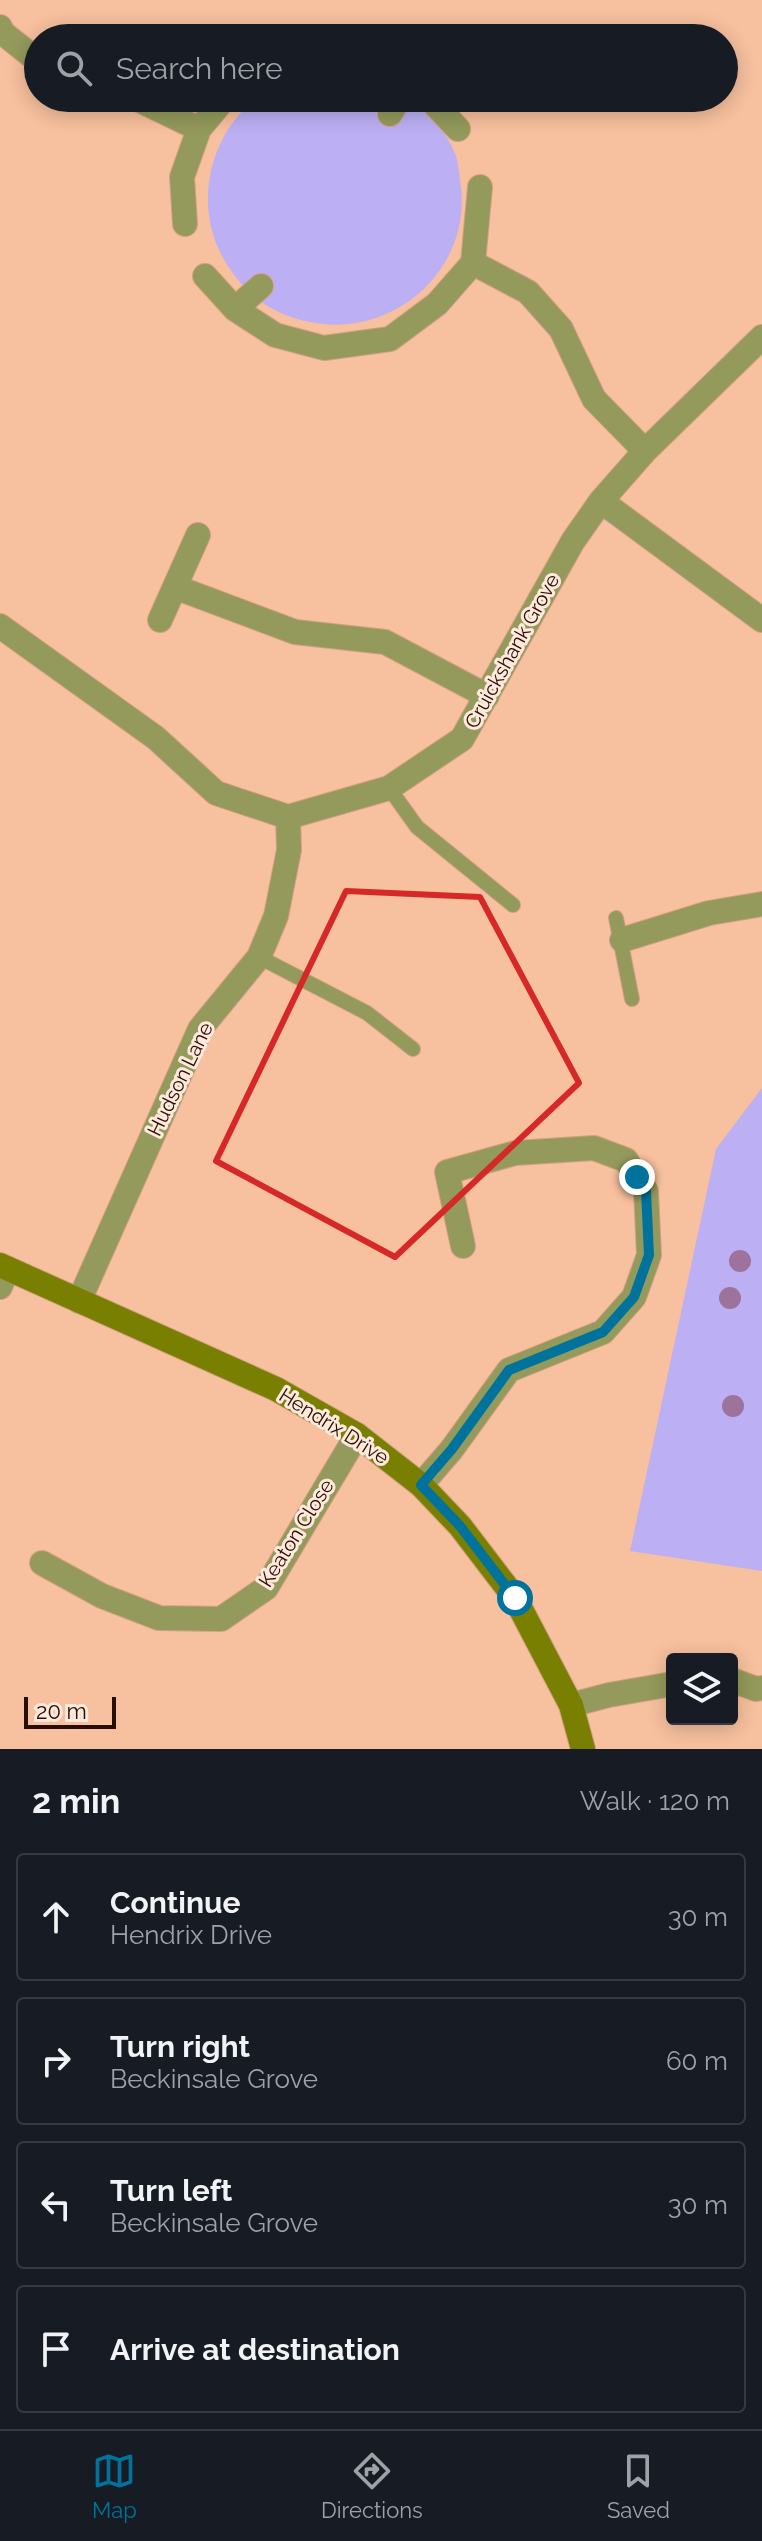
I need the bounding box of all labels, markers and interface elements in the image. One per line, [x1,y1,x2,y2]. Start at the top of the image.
search box [24,24,738,112]
icon: search [52,46,96,90]
text: Search here [116,51,283,86]
street label: Cruickshank Grove [460,569,564,732]
street label: Hudson Lane [142,1018,218,1140]
route end [619,1159,655,1195]
street label: Hendrix Drive [275,1383,393,1469]
street label: Keaton Close [253,1475,339,1591]
route start [497,1580,533,1616]
map controls [666,1653,738,1725]
button: layers [666,1653,738,1725]
scale bar [24,1693,116,1729]
text: 20 m [36,1698,87,1724]
text: 2 min [32,1781,120,1821]
text: Walk · 120 m [580,1786,730,1816]
text: Continue [110,1885,241,1920]
icon: ahead [34,1895,78,1939]
text: 30 m [668,1902,728,1932]
text: Hendrix Drive [110,1920,272,1950]
text: Turn right [110,2029,250,2064]
icon: right [34,2039,78,2083]
text: 60 m [666,2046,728,2076]
text: Beckinsale Grove [110,2064,318,2094]
text: Turn left [110,2173,232,2208]
icon: left [34,2183,78,2227]
text: 30 m [668,2190,728,2220]
text: Beckinsale Grove [110,2208,318,2238]
icon: arrive [34,2327,78,2371]
text: Arrive at destination [110,2332,400,2367]
tab: Map [92,2449,137,2523]
tab: Directions [321,2449,423,2523]
tab: Saved [607,2449,670,2523]

